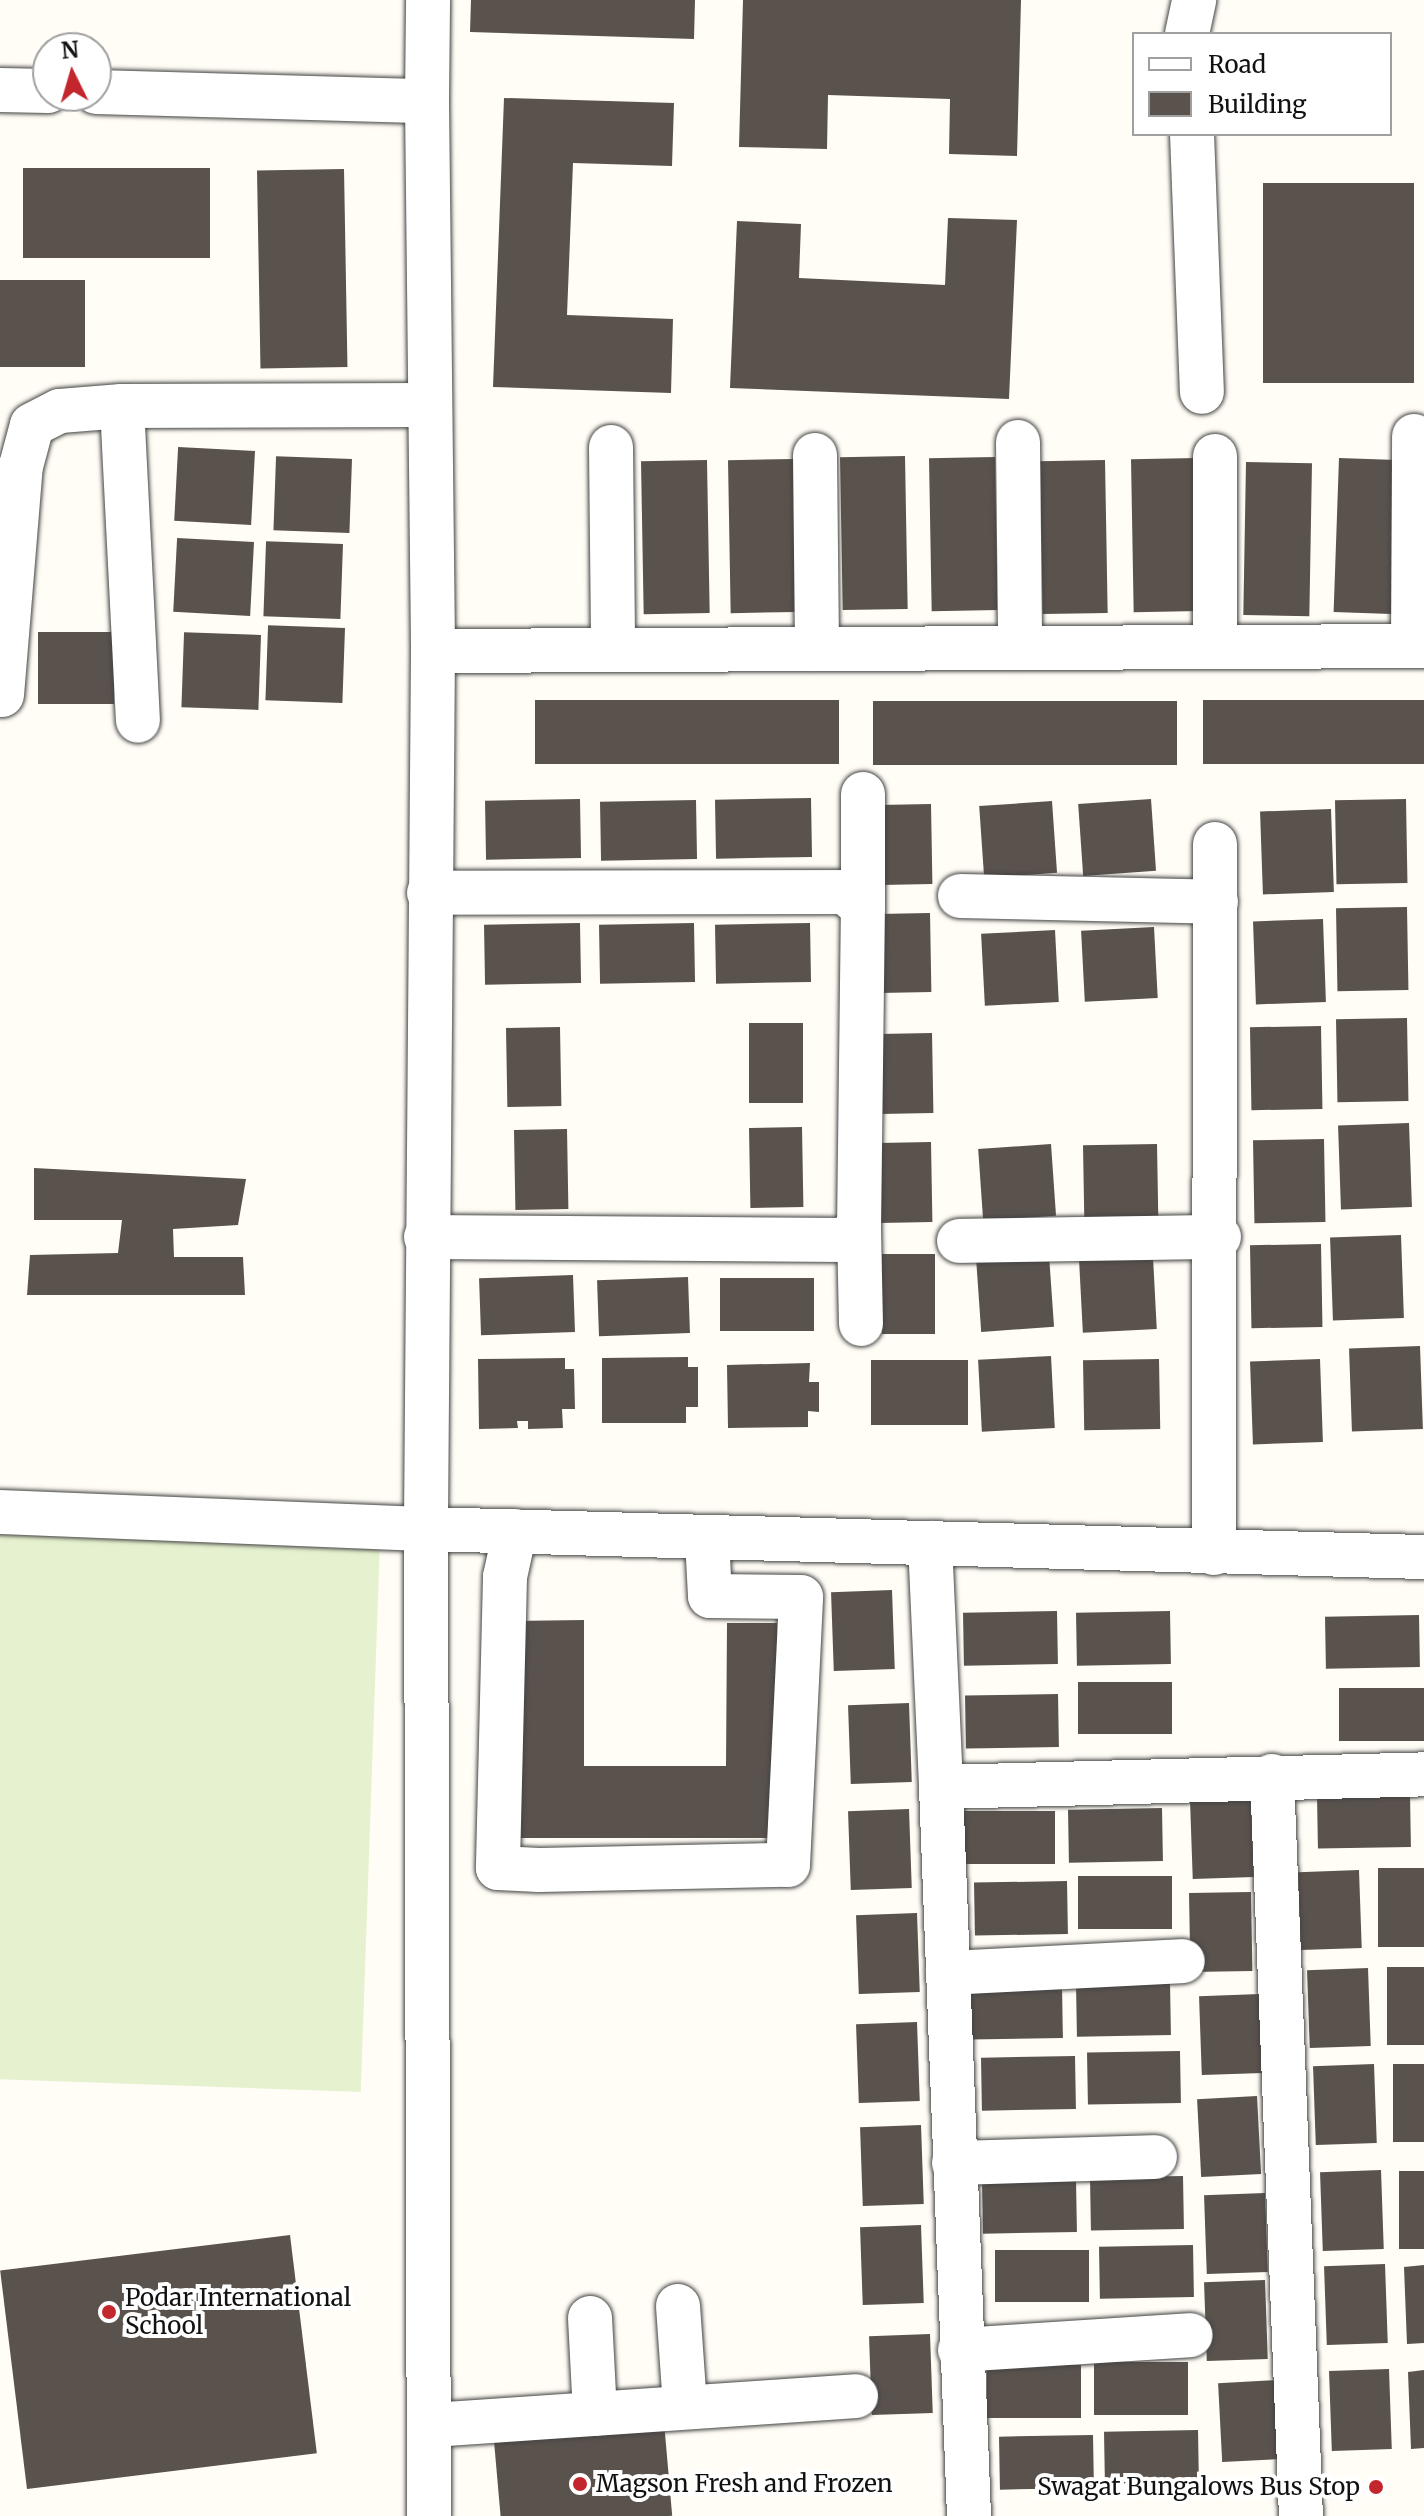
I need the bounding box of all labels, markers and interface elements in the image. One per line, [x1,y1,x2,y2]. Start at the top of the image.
north arrow [32,32,112,112]
legend [1132,32,1392,136]
text: N [60,35,80,65]
text: Road [1208,49,1266,80]
text: Building [1208,89,1307,120]
place label: Podar International School [125,2284,351,2340]
marker: Podar International School [100,2303,118,2321]
place label: Magson Fresh and Frozen [596,2470,893,2498]
place label: Swagat Bungalows Bus Stop [1037,2473,1360,2501]
marker: Magson Fresh and Frozen [571,2475,589,2493]
marker: Swagat Bungalows Bus Stop [1367,2478,1385,2496]

